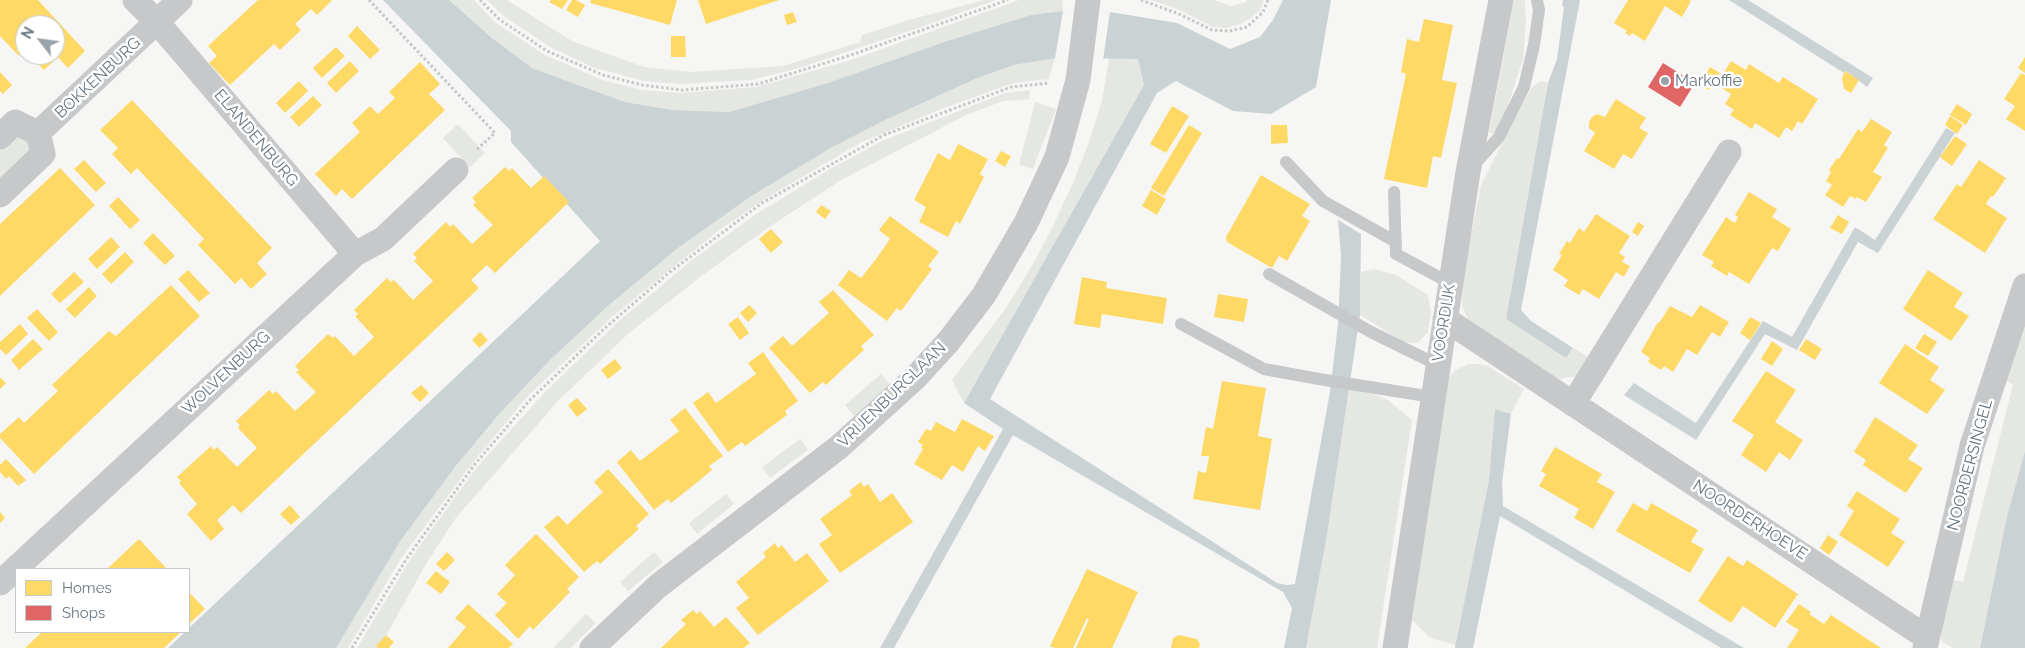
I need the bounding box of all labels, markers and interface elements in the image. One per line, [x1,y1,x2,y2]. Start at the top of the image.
north arrow [15,15,65,65]
text: N [18,24,37,42]
street label: BOKKENBURG [51,33,145,123]
place label: Markoffie [1675,71,1742,91]
marker: Markoffie [1659,75,1671,87]
street label: ELANDENBURG [210,86,302,190]
street label: VOORDIJK [1428,283,1460,363]
street label: WOLVENBURG [178,327,274,419]
street label: VRIJENBURGLAAN [834,338,950,452]
street label: NOORDERSINGEL [1943,397,1997,533]
street label: NOORDERHOEVE [1689,476,1811,564]
legend [15,568,190,633]
text: Homes [62,579,112,597]
text: Shops [62,604,105,622]

